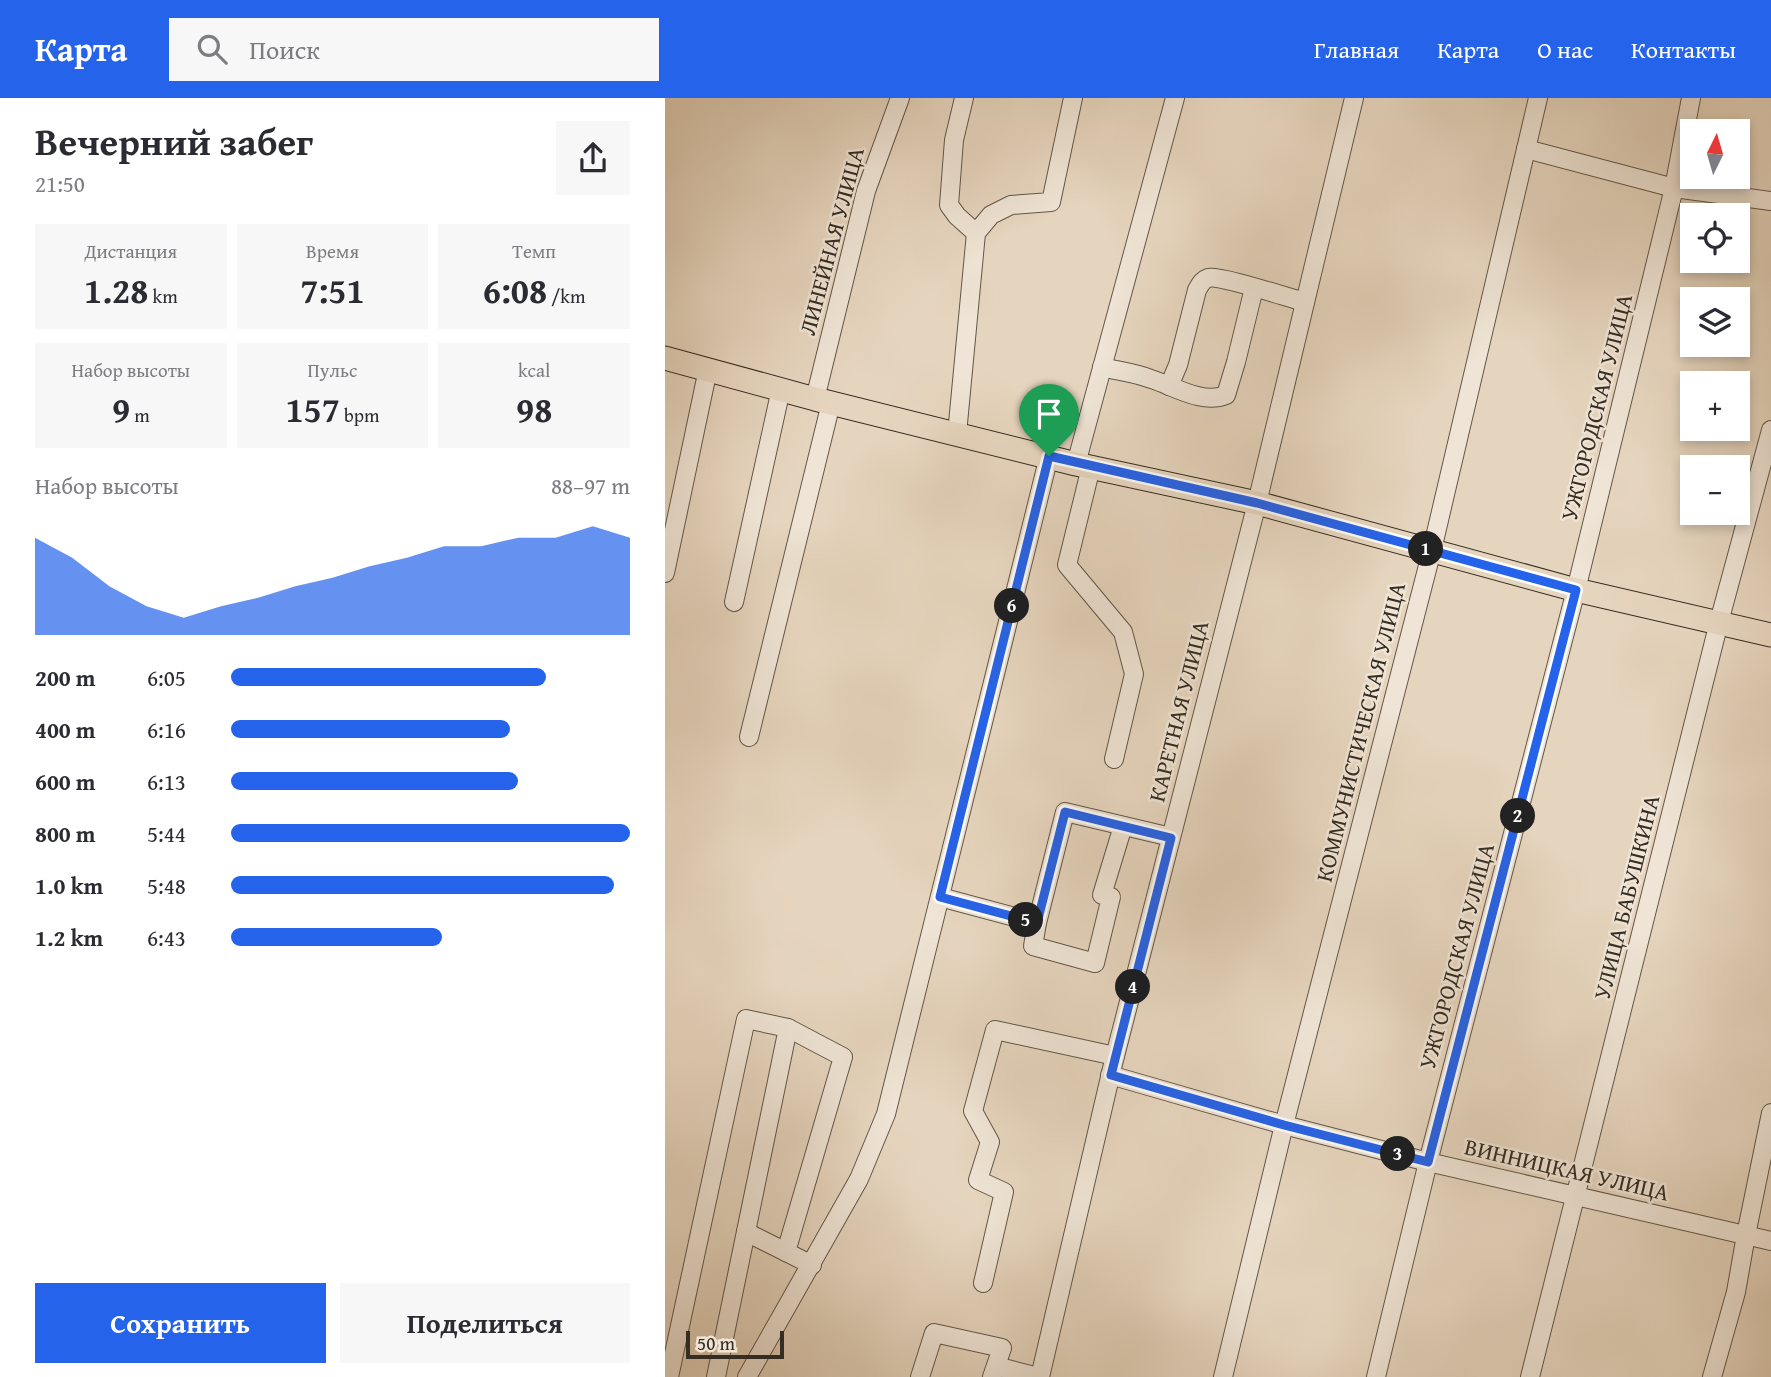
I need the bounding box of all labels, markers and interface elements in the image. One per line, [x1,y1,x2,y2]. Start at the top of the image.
search box [169,18,659,81]
text: Карта [35,25,127,73]
icon: search [193,30,231,68]
text: Поиск [249,30,320,69]
text: Главная [1314,32,1399,67]
text: Карта [1437,32,1499,67]
text: О нас [1537,32,1593,67]
text: Контакты [1631,32,1736,67]
text: Вечерний забег [35,113,313,169]
north arrow [1680,119,1750,189]
map controls [1680,119,1750,525]
button: share [556,121,630,195]
street label: ЛИНЕЙНАЯ УЛИЦА [790,143,872,339]
text: 21:50 [35,167,85,200]
button: locate [1680,203,1750,273]
text: Дистанция [84,237,177,265]
text: Время [306,237,359,265]
text: Темп [512,237,556,265]
text: 1.28 [84,265,148,316]
text: 7:51 [300,265,365,316]
text: 6:08 [483,265,547,316]
text: km [148,282,178,310]
text: /km [547,282,585,310]
button: layers [1680,287,1750,357]
street label: УЖГОРОДСКАЯ УЛИЦА [1552,290,1640,524]
text: Набор высоты [71,356,190,384]
text: Пульс [308,356,357,384]
text: kcal [518,356,550,384]
button: + [1680,371,1750,441]
text: 9 [112,384,130,435]
text: 157 [285,384,340,435]
text: 98 [516,384,552,435]
pin [1019,384,1079,456]
icon: arrive [1030,395,1068,433]
text: m [130,401,150,429]
text: bpm [340,401,380,429]
button: − [1680,455,1750,525]
text: Набор высоты [35,469,179,502]
text: 88–97 m [551,469,630,502]
pin: 1 [1409,532,1443,566]
text: 1 [1421,534,1430,562]
street label: КОММУНИСТИЧЕСКАЯ УЛИЦА [1307,579,1413,885]
pin: 6 [995,588,1029,624]
text: 6 [1007,591,1016,619]
street label: КАРЕТНАЯ УЛИЦА [1140,617,1216,805]
text: 200 m [35,661,96,694]
text: 6:05 [147,661,186,694]
text: 400 m [35,713,96,746]
text: 6:16 [147,713,186,746]
text: 600 m [35,765,96,798]
text: 6:13 [147,765,186,798]
street label: УЛИЦА БАБУШКИНА [1585,791,1667,1003]
pin: 2 [1501,798,1535,834]
text: 2 [1513,801,1522,829]
text: 800 m [35,817,96,850]
text: 5:44 [147,817,186,850]
street label: УЖГОРОДСКАЯ УЛИЦА [1410,839,1502,1073]
text: 1.0 km [35,869,103,902]
text: 5:48 [147,869,186,902]
pin: 5 [1009,902,1043,938]
text: 5 [1021,905,1030,933]
text: 1.2 km [35,921,103,954]
text: 6:43 [147,921,186,954]
pin: 4 [1115,970,1151,1004]
text: 4 [1128,972,1137,1000]
street label: ВИННИЦКАЯ УЛИЦА [1461,1129,1673,1209]
pin: 3 [1381,1136,1415,1172]
text: 3 [1393,1139,1402,1167]
button: Сохранить [35,1283,326,1363]
button: Поделиться [340,1283,630,1363]
scale bar [686,1328,784,1360]
text: 50 m [697,1329,735,1357]

